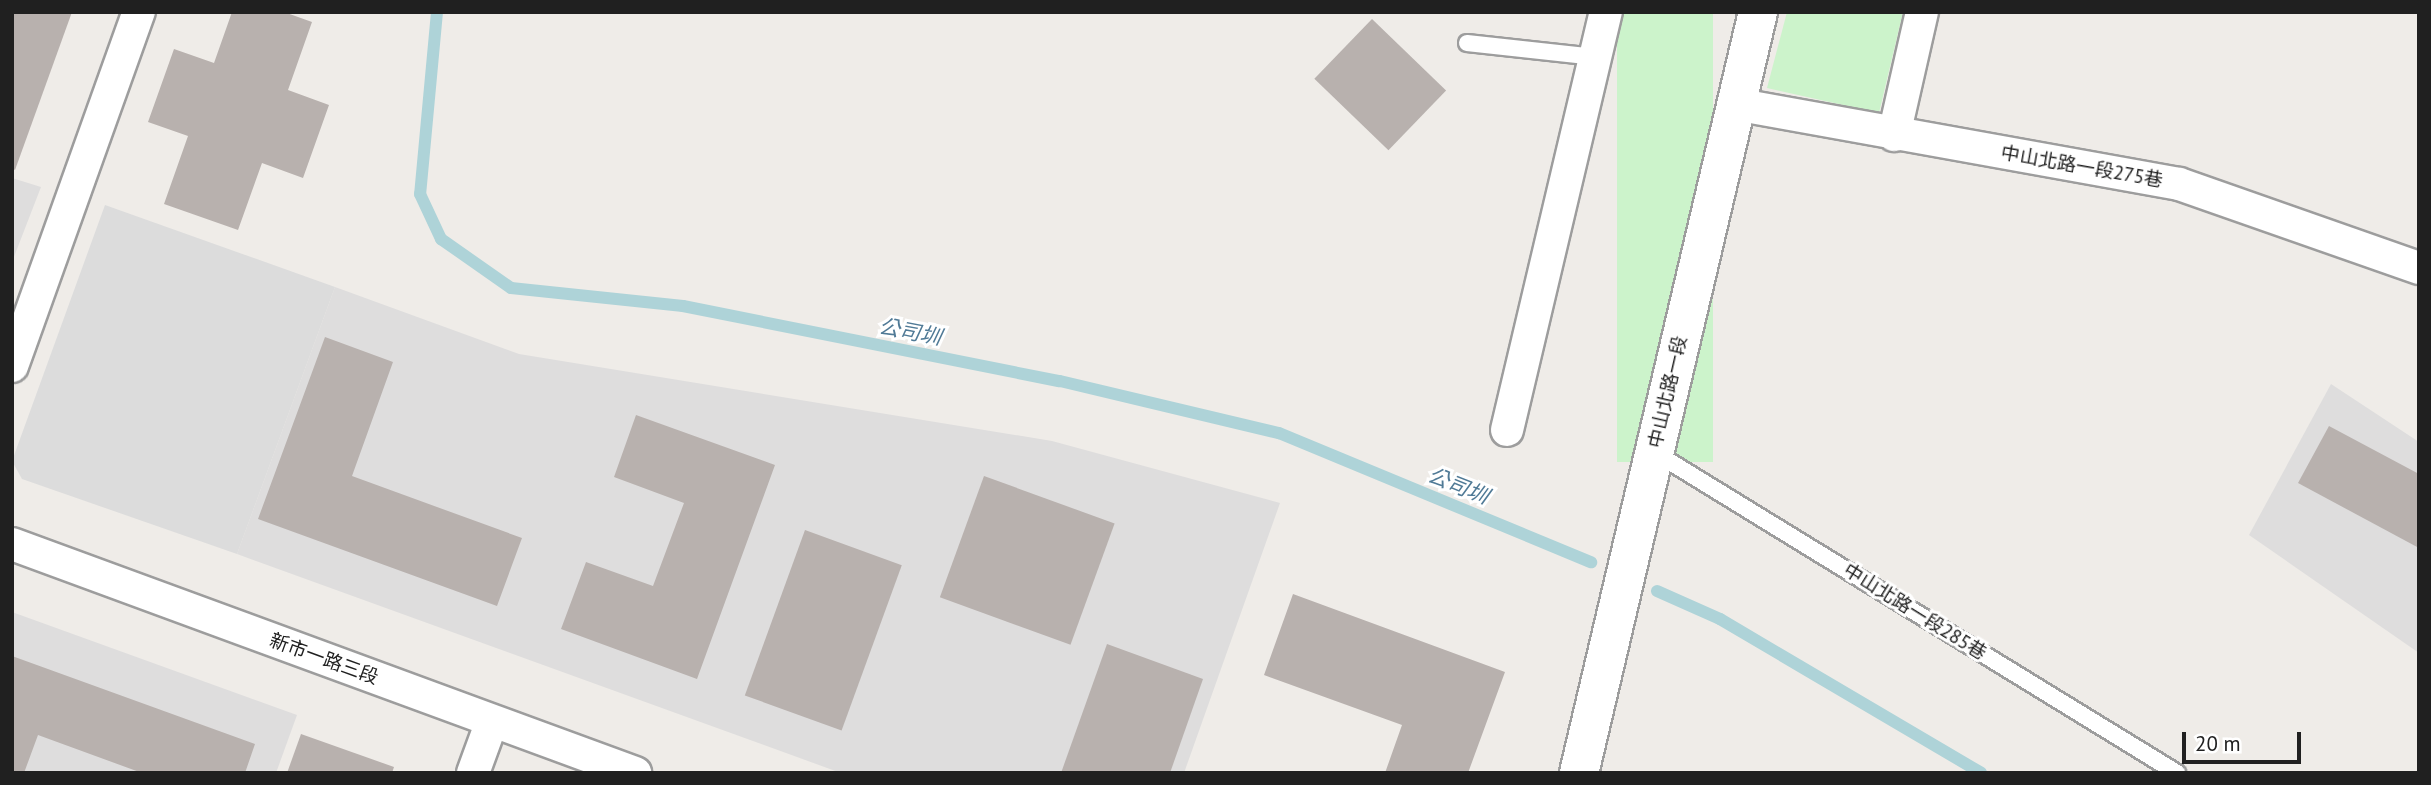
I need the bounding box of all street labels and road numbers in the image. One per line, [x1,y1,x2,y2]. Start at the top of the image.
street label: 中山北路一段275巷 [1999,142,2165,192]
street label: 中山北路一段 [1644,334,1692,450]
street label: 中山北路一段285巷 [1839,559,1991,665]
street label: 新市一路三段 [267,629,381,689]

